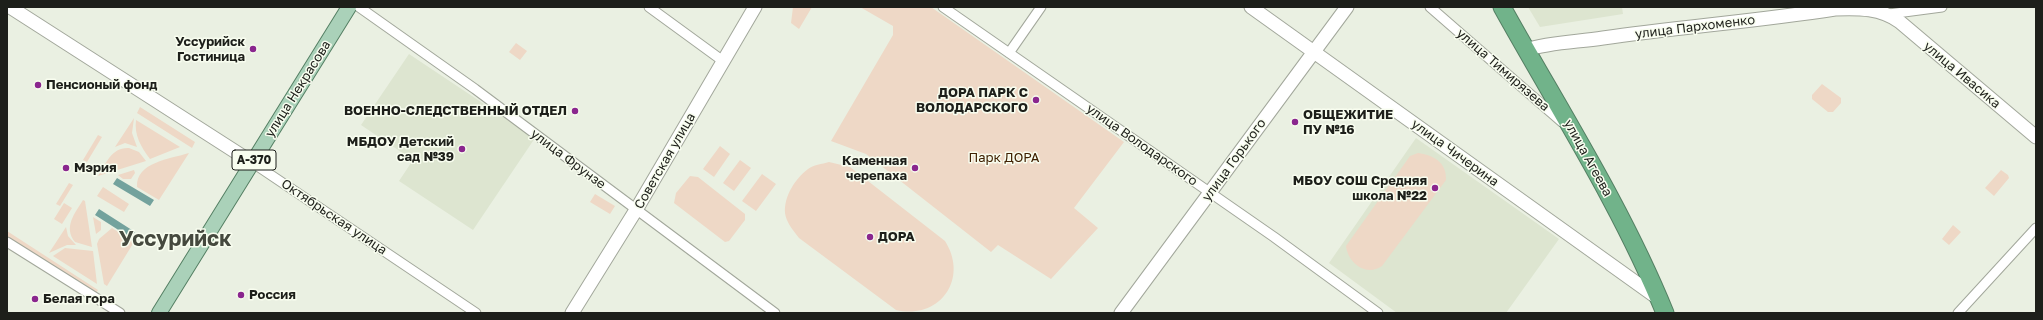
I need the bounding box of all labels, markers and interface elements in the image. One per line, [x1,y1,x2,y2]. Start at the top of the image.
street label: улица Пархоменко [1634,12,1756,42]
street label: улица Тимирязева [1453,25,1553,115]
place label: Уссурийск Гостиница [175,34,245,65]
street label: улица Некрасова [262,38,334,140]
street label: улица Ивасика [1920,38,2004,112]
marker: Уссурийск Гостиница [248,44,258,54]
place label: Пенсионый фонд [46,77,157,93]
marker: Пенсионый фонд [33,80,43,90]
place label: ДОРА ПАРК С ВОЛОДАРСКОГО [916,85,1028,116]
marker: ДОРА ПАРК С ВОЛОДАРСКОГО [1031,95,1041,105]
street label: улица Володарского [1083,101,1201,189]
place label: ВОЕННО-СЛЕДСТВЕННЫЙ ОТДЕЛ [344,103,567,119]
marker: ВОЕННО-СЛЕДСТВЕННЫЙ ОТДЕЛ [570,106,580,116]
place label: ОБЩЕЖИТИЕ ПУ №16 [1303,107,1393,138]
street label: Советская улица [631,110,699,212]
street label: улица Горького [1199,116,1269,204]
street label: улица Чичерина [1408,116,1502,190]
marker: ОБЩЕЖИТИЕ ПУ №16 [1290,117,1300,127]
street label: улица Агеева [1560,117,1616,199]
street label: улица Фрунзе [527,126,609,192]
place label: МБДОУ Детский сад №39 [347,134,454,165]
marker: МБДОУ Детский сад №39 [457,144,467,154]
road number: А-370 [232,150,276,170]
park label: Парк ДОРА [969,150,1039,166]
place label: Каменная черепаха [842,153,907,184]
place label: Мэрия [74,160,117,176]
marker: Мэрия [61,163,71,173]
marker: Каменная черепаха [910,163,920,173]
place label: МБОУ СОШ Средняя школа №22 [1293,173,1427,204]
street label: Октябрьская улица [278,176,390,258]
marker: МБОУ СОШ Средняя школа №22 [1430,183,1440,193]
district label: Уссурийск [119,226,231,252]
place label: ДОРА [878,229,915,245]
marker: ДОРА [865,232,875,242]
place label: Россия [249,287,296,303]
marker: Россия [236,290,246,300]
place label: Белая гора [43,291,115,307]
marker: Белая гора [30,294,40,304]

